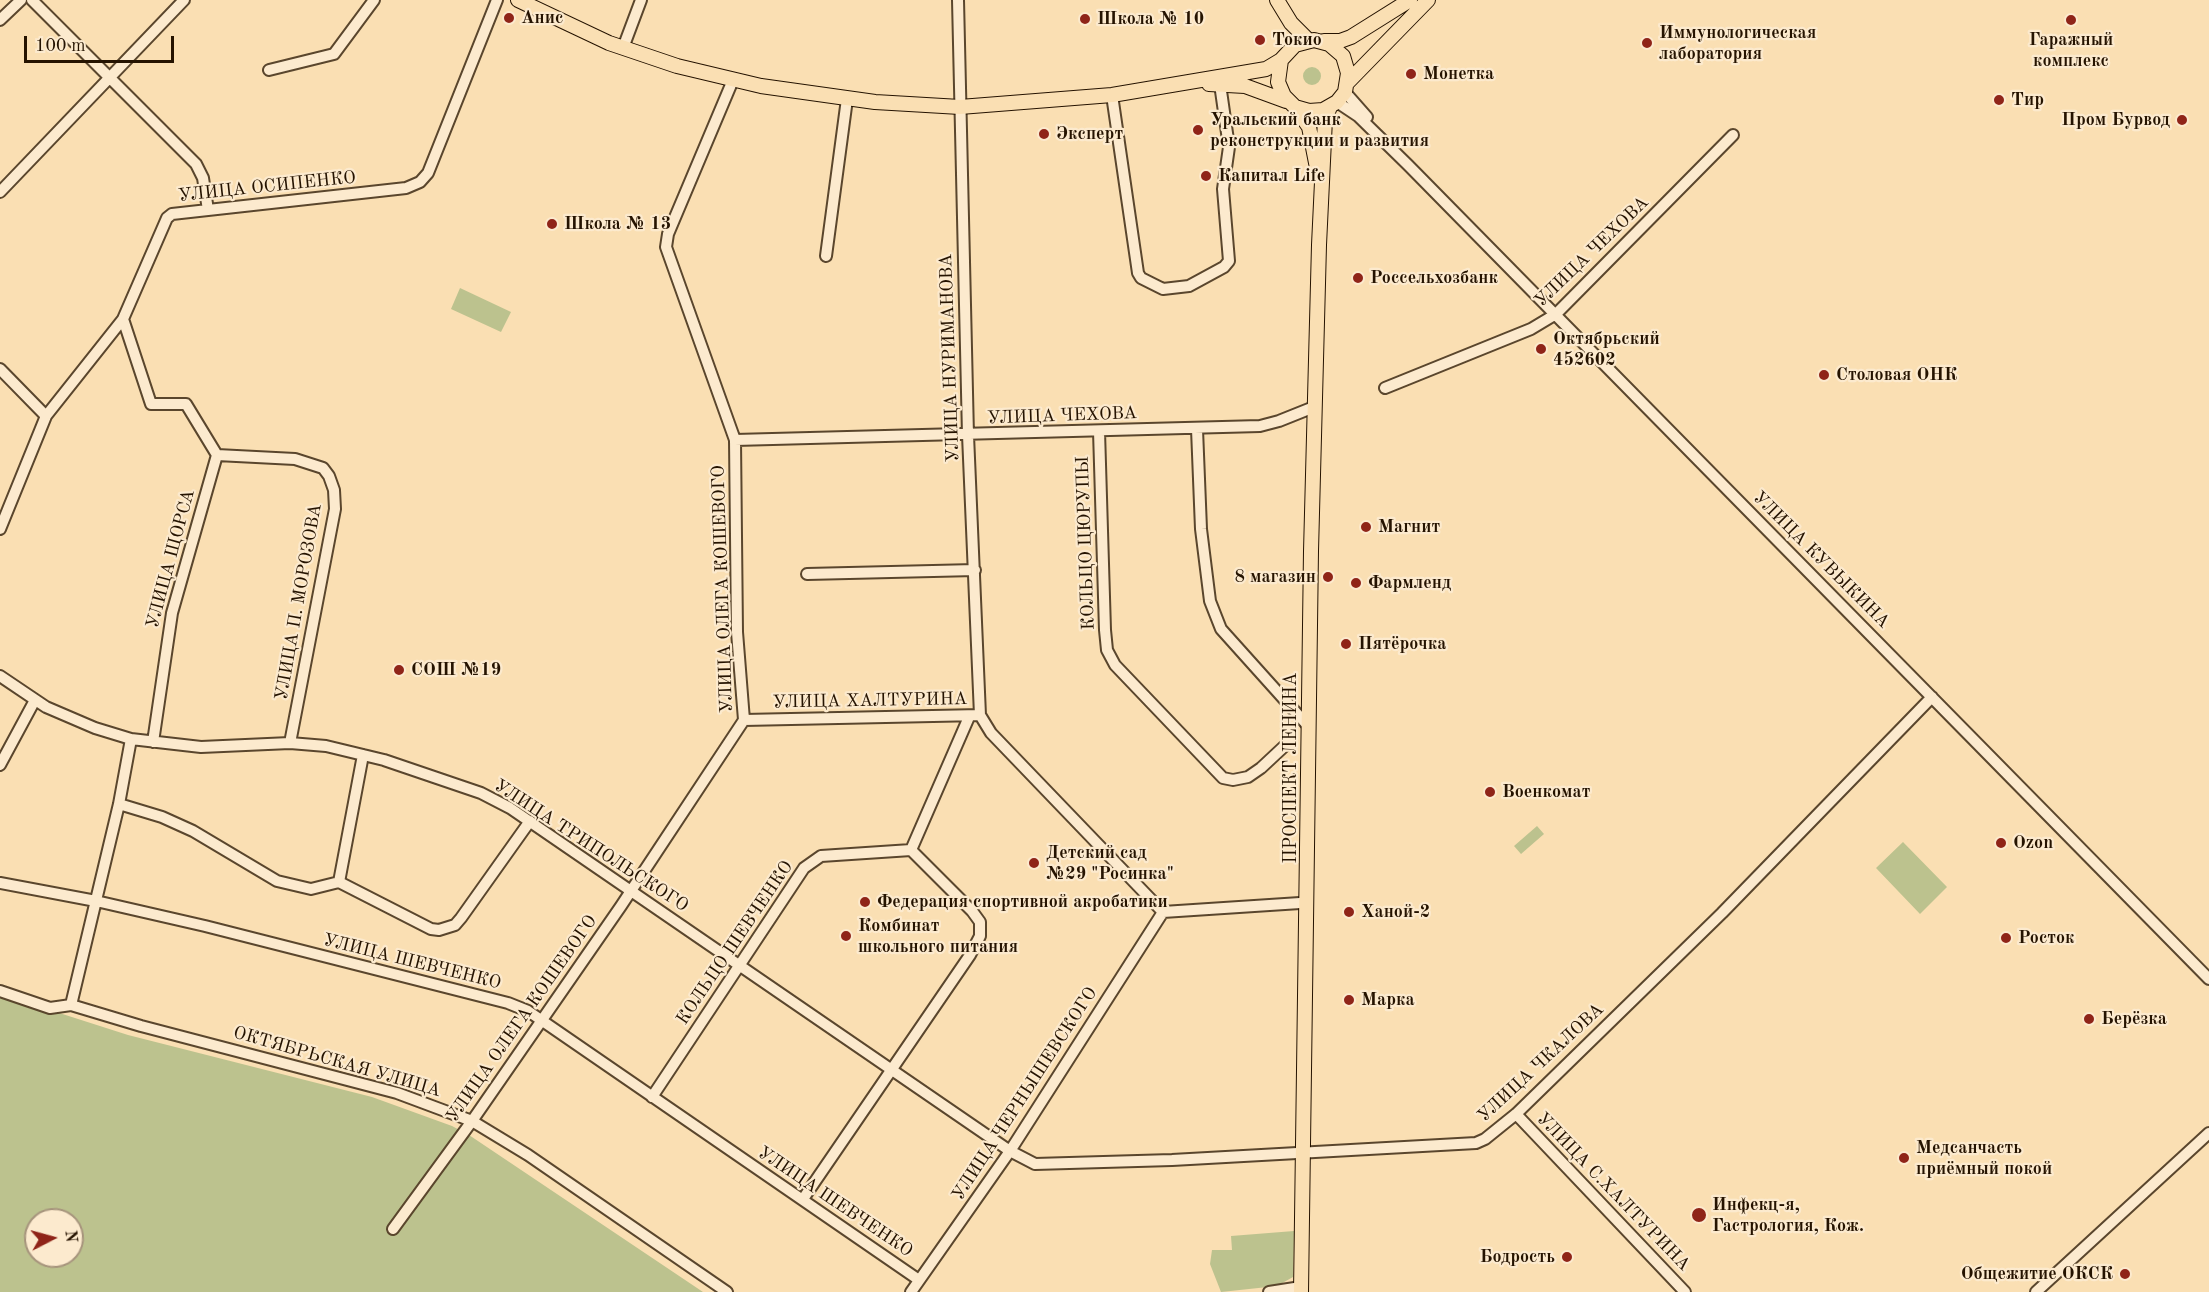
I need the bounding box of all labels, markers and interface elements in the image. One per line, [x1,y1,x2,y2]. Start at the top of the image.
place label: Анис [521,7,563,29]
place label: Школа № 10 [1097,8,1204,30]
marker: Анис [502,11,516,25]
marker: Школа № 10 [1078,12,1092,26]
marker: Гаражный комплекс [2064,13,2078,27]
place label: Иммунологическая лаборатория [1659,22,1816,64]
scale bar [27,24,177,62]
place label: Токио [1272,29,1322,51]
place label: Гаражный комплекс [2029,29,2113,72]
marker: Токио [1253,33,1267,47]
marker: Иммунологическая лаборатория [1640,36,1654,50]
text: 100 m [35,37,86,55]
place label: Монетка [1423,63,1494,85]
marker: Монетка [1404,67,1418,81]
place label: Тир [2011,89,2044,111]
marker: Тир [1992,93,2006,107]
place label: Уральский банк реконструкции и развития [1210,109,1429,152]
place label: Пром Бурвод [2061,109,2170,131]
marker: Пром Бурвод [2175,113,2189,127]
place label: Эксперт [1056,123,1123,145]
marker: Уральский банк реконструкции и развития [1191,123,1205,137]
marker: Эксперт [1037,127,1051,141]
place label: Капитал Life [1218,165,1325,187]
street label: УЛИЦА ОСИПЕНКО [177,167,357,207]
marker: Капитал Life [1199,169,1213,183]
street label: УЛИЦА ЧЕХОВА [1531,192,1653,312]
place label: Школа № 13 [564,213,671,235]
marker: Школа № 13 [545,217,559,231]
street label: УЛИЦА НУРИМАНОВА [936,253,964,463]
place label: Россельхозбанк [1370,267,1498,289]
marker: Россельхозбанк [1351,271,1365,285]
place label: Октябрьский 452602 [1553,328,1660,370]
marker: Октябрьский 452602 [1534,342,1548,356]
place label: Столовая ОНК [1836,364,1957,386]
marker: Столовая ОНК [1817,368,1831,382]
street label: УЛИЦА ЧЕХОВА [987,403,1137,429]
street label: КОЛЬЦО ЦЮРУПЫ [1072,456,1100,630]
street label: УЛИЦА ОЛЕГА КОШЕВОГО [708,465,738,713]
street label: УЛИЦА ЩОРСА [142,487,200,631]
street label: УЛИЦА КУВЫКИНА [1748,487,1894,633]
street label: УЛИЦА П. МОРОЗОВА [271,502,327,702]
place label: Магнит [1378,516,1440,538]
marker: Магнит [1359,520,1373,534]
place label: 8 магазин [1234,566,1316,588]
marker: 8 магазин [1321,570,1335,584]
place label: Фармленд [1368,572,1451,594]
marker: Фармленд [1349,576,1363,590]
place label: Пятёрочка [1358,633,1446,655]
marker: Пятёрочка [1339,637,1353,651]
place label: СОШ №19 [411,659,501,681]
marker: СОШ №19 [392,663,406,677]
street label: ПРОСПЕКТ ЛЕНИНА [1280,672,1302,864]
street label: УЛИЦА ХАЛТУРИНА [772,688,968,714]
street label: УЛИЦА ТРИПОЛЬСКОГО [490,775,692,917]
place label: Военкомат [1502,781,1590,803]
marker: Военкомат [1483,785,1497,799]
place label: Ozon [2013,832,2053,854]
marker: Ozon [1994,836,2008,850]
place label: Детский сад №29 "Росинка" [1046,842,1174,884]
marker: Детский сад №29 "Росинка" [1027,856,1041,870]
street label: КОЛЬЦО ШЕВЧЕНКО [672,857,798,1029]
place label: Федерация спортивной акробатики [877,891,1168,913]
marker: Федерация спортивной акробатики [858,895,872,909]
place label: Ханой-2 [1361,901,1430,923]
marker: Ханой-2 [1342,905,1356,919]
street label: УЛИЦА ОЛЕГА КОШЕВОГО [442,911,602,1127]
place label: Комбинат школьного питания [858,915,1018,958]
place label: Росток [2018,927,2075,949]
street label: УЛИЦА ШЕВЧЕНКО [321,929,503,995]
marker: Комбинат школьного питания [839,929,853,943]
marker: Росток [1999,931,2013,945]
street label: УЛИЦА ЧЕРНЫШЕВСКОГО [948,983,1102,1205]
place label: Марка [1361,989,1415,1011]
marker: Марка [1342,993,1356,1007]
street label: УЛИЦА ЧКАЛОВА [1473,999,1609,1127]
place label: Берёзка [2101,1008,2167,1030]
marker: Берёзка [2082,1012,2096,1026]
street label: ОКТЯБРЬСКАЯ УЛИЦА [231,1022,443,1102]
street label: УЛИЦА С.ХАЛТУРИНА [1532,1108,1694,1276]
place label: Медсанчасть приёмный покой [1916,1137,2052,1180]
street label: УЛИЦА ШЕВЧЕНКО [753,1142,917,1262]
marker: Медсанчасть приёмный покой [1897,1151,1911,1165]
place label: Инфекц-я, Гастрология, Кож. [1712,1194,1864,1236]
marker: Инфекц-я, Гастрология, Кож. [1690,1206,1708,1224]
north arrow [24,1208,84,1268]
text: N [61,1229,79,1243]
place label: Бодрость [1480,1246,1555,1268]
marker: Бодрость [1560,1250,1574,1264]
place label: Общежитие ОКСК [1961,1263,2113,1285]
marker: Общежитие ОКСК [2118,1267,2132,1281]

